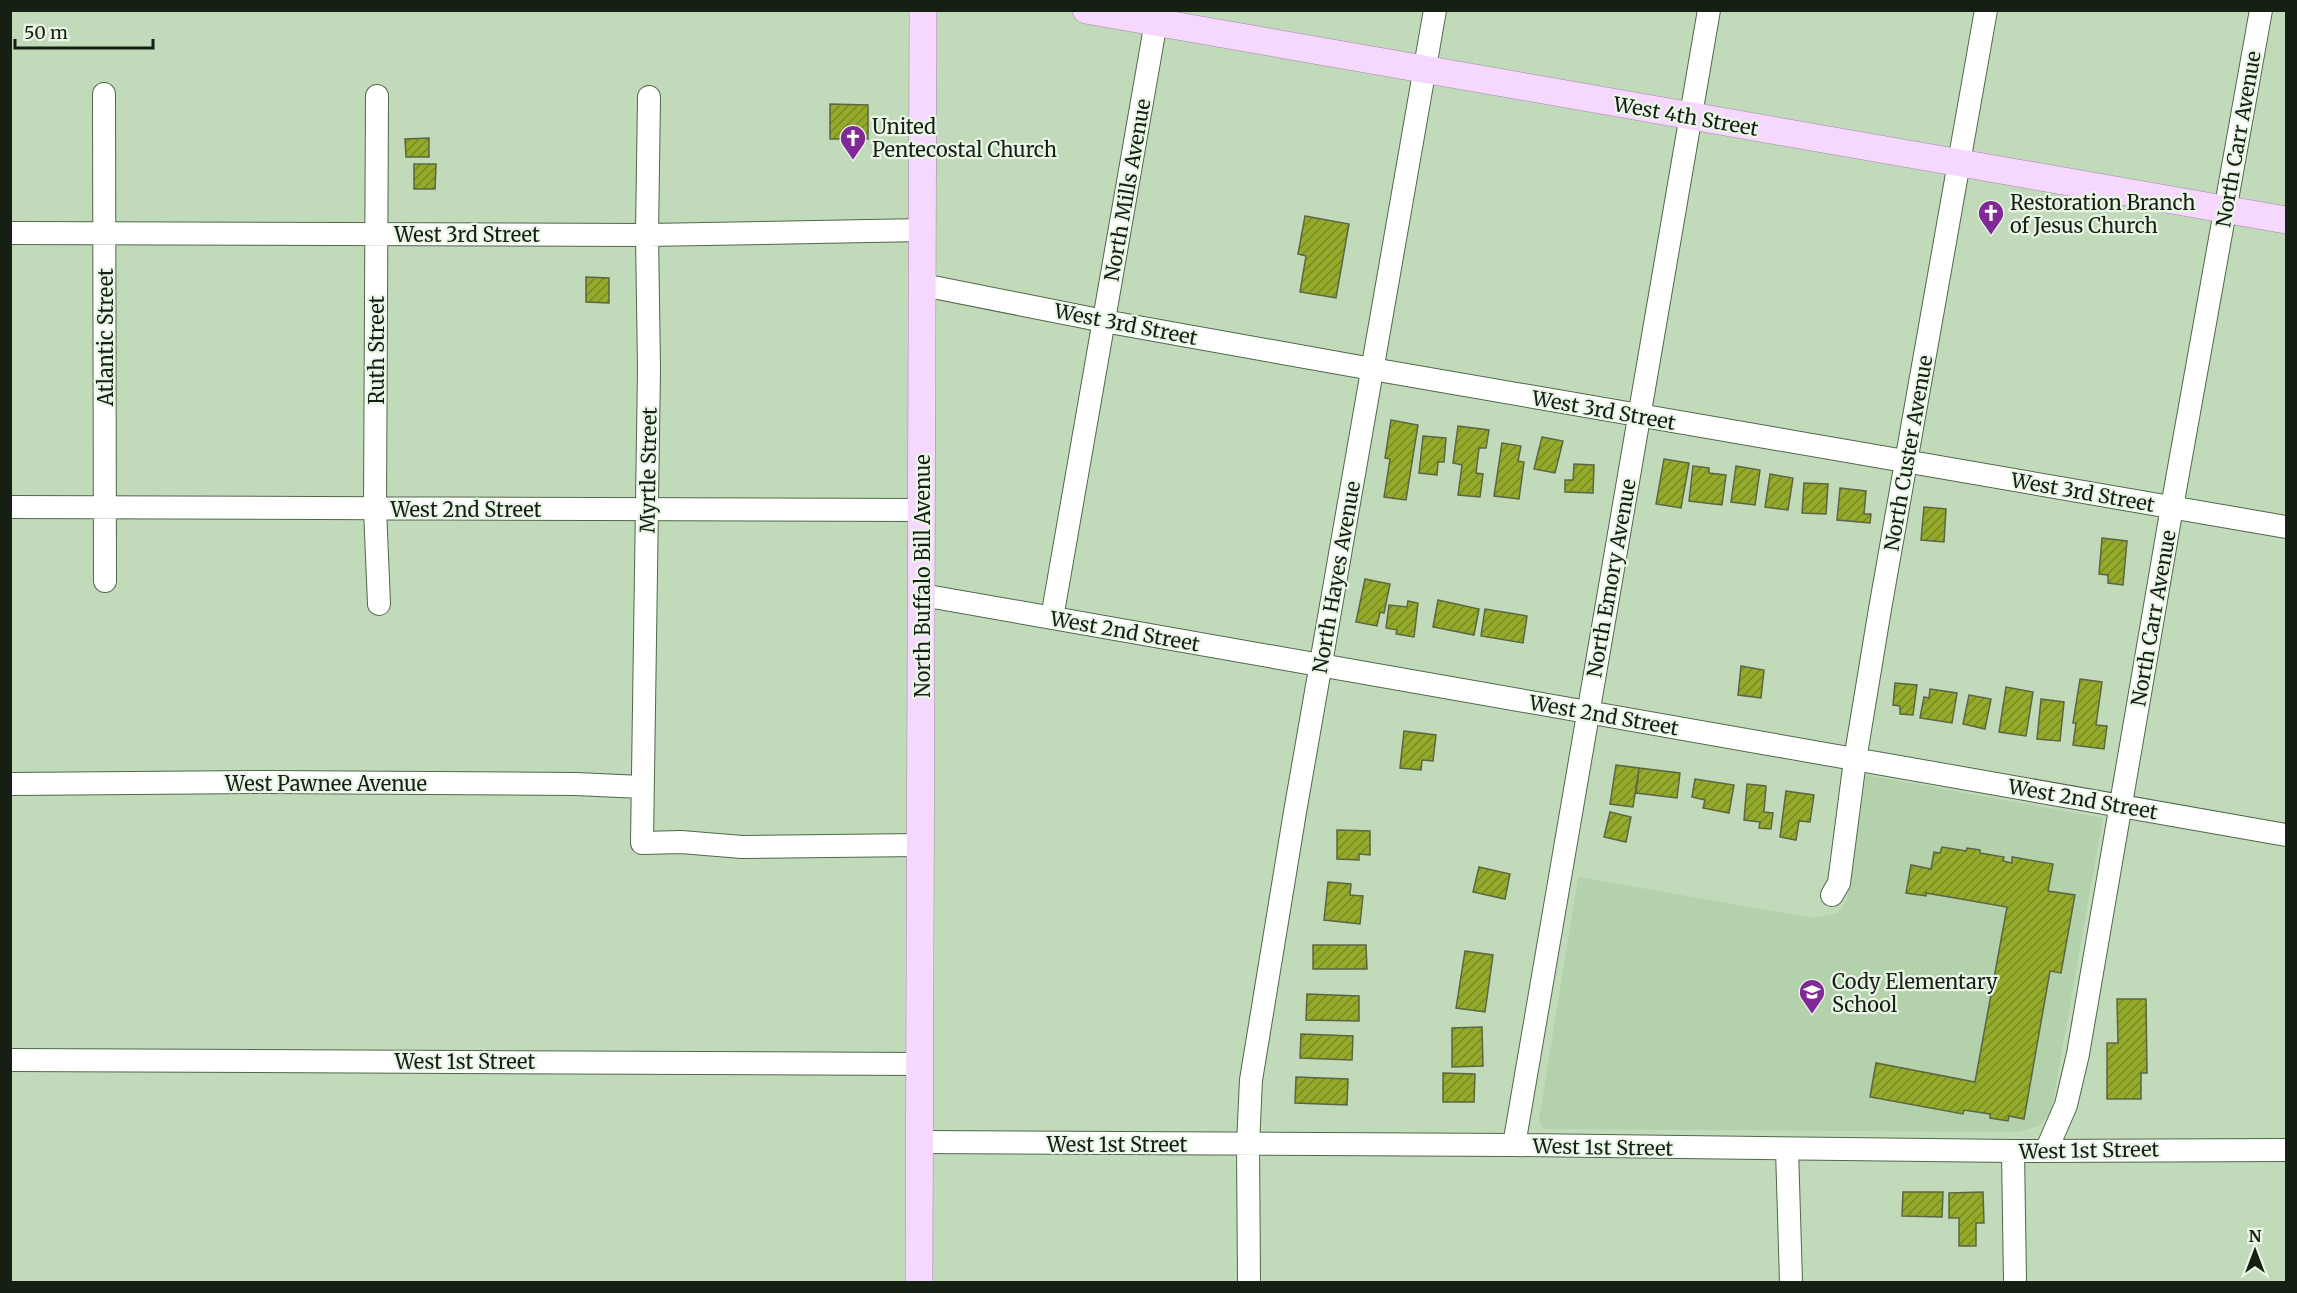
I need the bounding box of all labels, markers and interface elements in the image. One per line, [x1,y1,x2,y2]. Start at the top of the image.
scale bar [15,12,153,50]
text: 50 m [24,21,68,44]
street label: North Carr Avenue [2210,49,2266,229]
street label: West 4th Street [1611,91,1761,141]
street label: North Mills Avenue [1099,97,1155,283]
place label: United Pentecostal Church [872,114,1057,162]
church icon: United Pentecostal Church [838,123,868,161]
place label: Restoration Branch of Jesus Church [2010,190,2196,238]
church icon: Restoration Branch of Jesus Church [1976,198,2006,236]
street label: West 3rd Street [393,222,540,247]
street label: Atlantic Street [93,268,118,407]
street label: Ruth Street [364,295,389,404]
street label: West 3rd Street [1051,298,1200,350]
street label: North Custer Avenue [1878,353,1938,553]
street label: West 3rd Street [1529,385,1678,435]
street label: Myrtle Street [634,407,662,533]
street label: North Buffalo Bill Avenue [910,454,935,698]
street label: West 3rd Street [2008,467,2157,517]
street label: North Emory Avenue [1581,477,1641,679]
street label: North Hayes Avenue [1307,479,1365,675]
street label: West 2nd Street [389,497,542,522]
street label: North Carr Avenue [2125,528,2181,708]
street label: West 2nd Street [1047,605,1202,656]
street label: West 2nd Street [1526,689,1681,740]
street label: West Pawnee Avenue [224,771,427,796]
street label: West 2nd Street [2005,773,2160,824]
place label: Cody Elementary School [1832,969,1998,1017]
school or university icon: Cody Elementary School [1797,977,1827,1015]
street label: West 1st Street [394,1049,535,1074]
street label: West 1st Street [1046,1132,1187,1157]
street label: West 1st Street [1532,1133,1674,1161]
street label: West 1st Street [2018,1136,2160,1164]
north arrow [2225,1221,2285,1281]
text: N [2249,1226,2262,1246]

